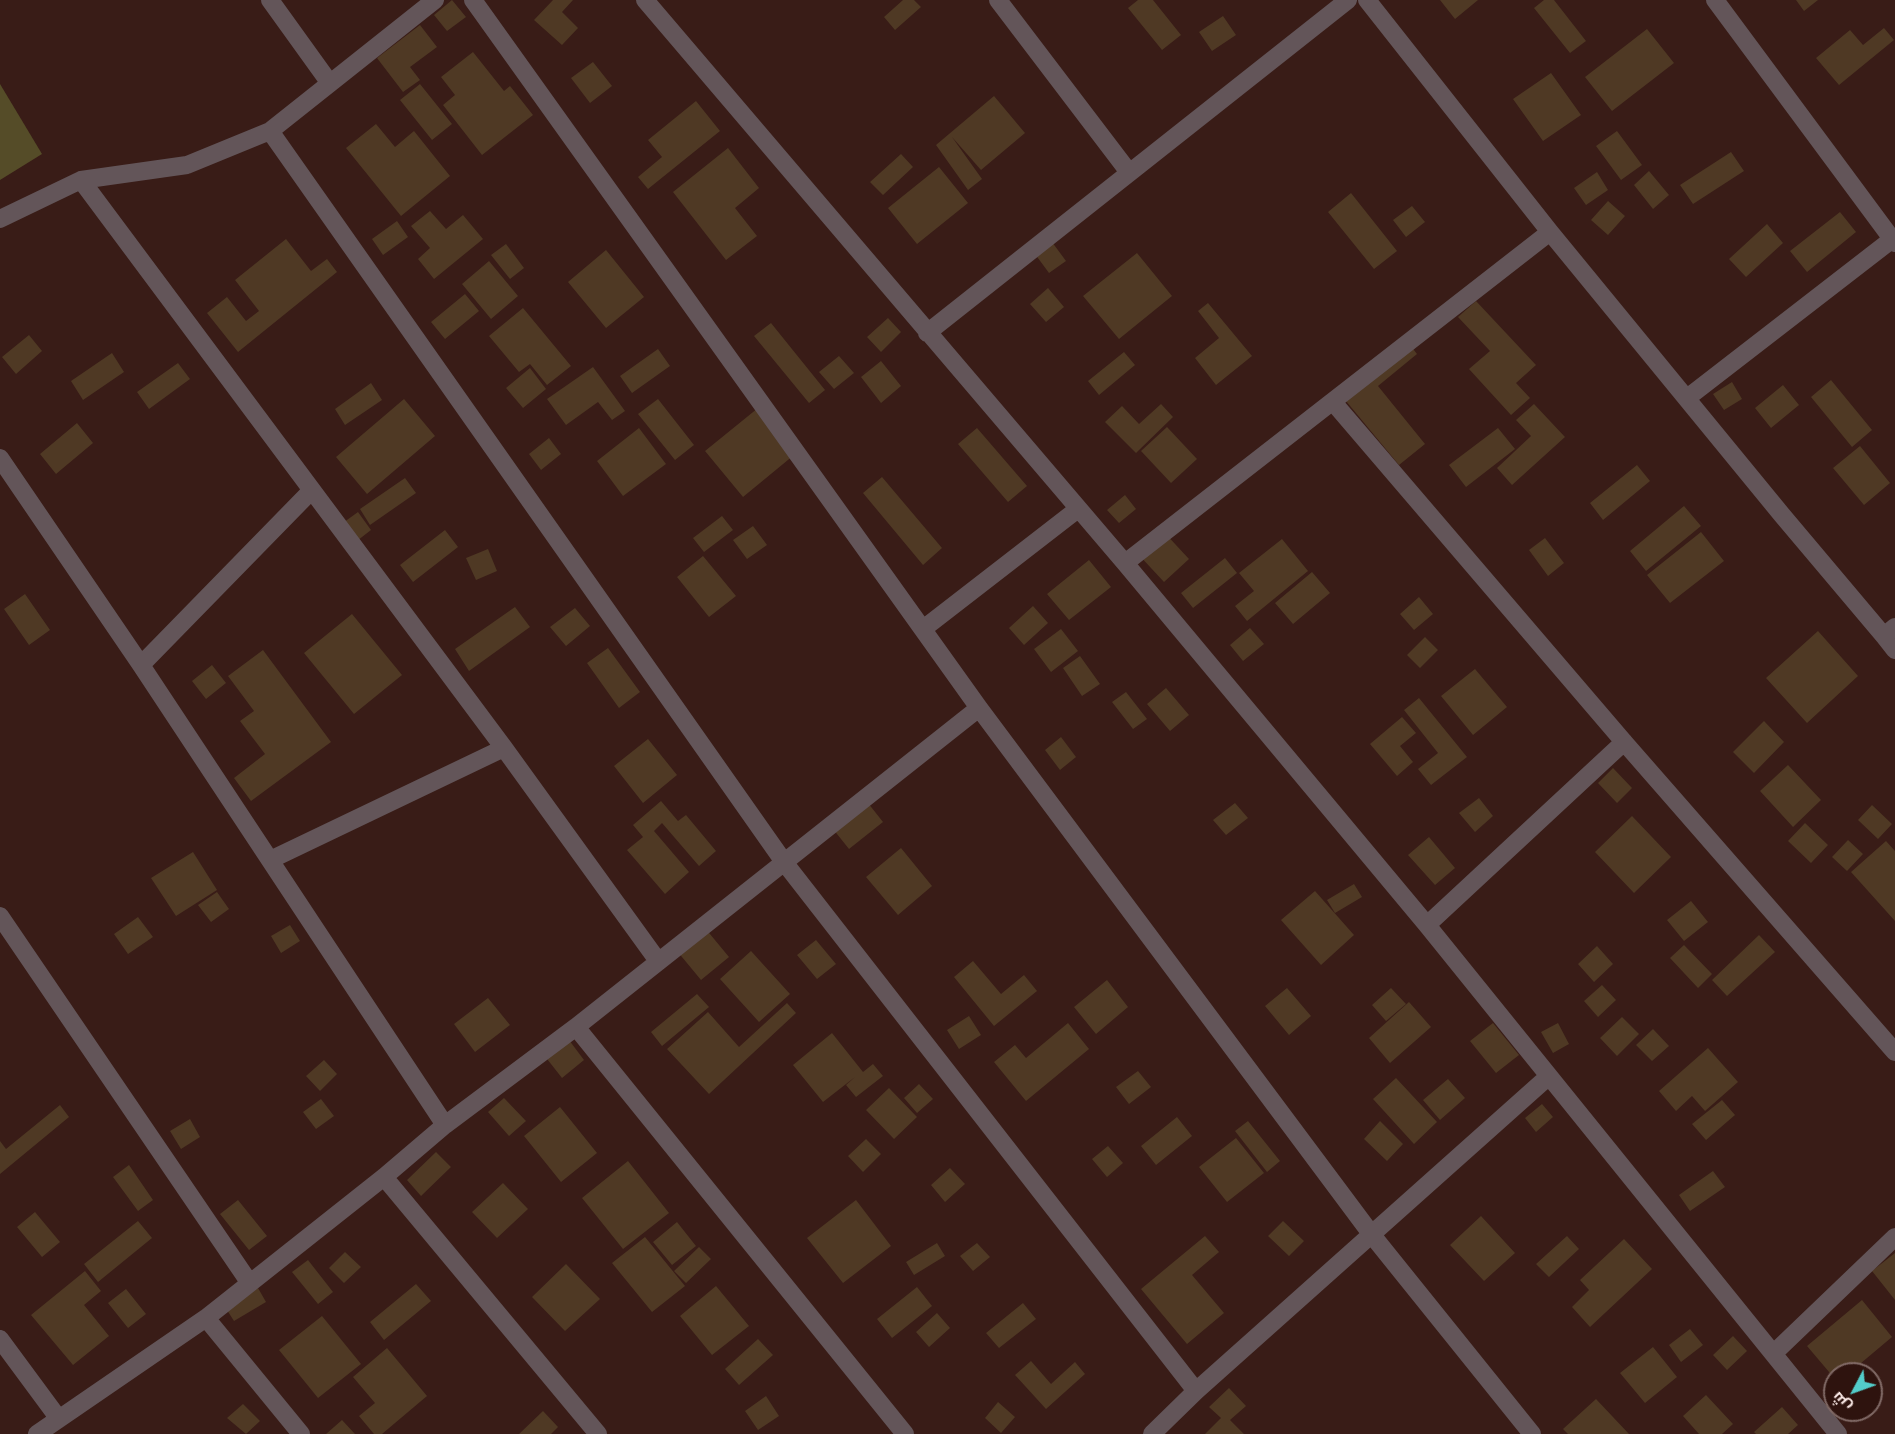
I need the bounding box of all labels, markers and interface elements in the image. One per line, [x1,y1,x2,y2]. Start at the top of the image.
north arrow [1823,1362,1883,1422]
text: ش [1827,1388,1855,1417]

